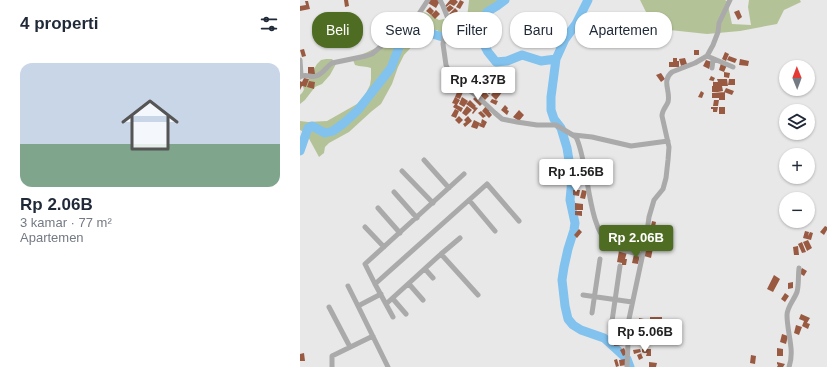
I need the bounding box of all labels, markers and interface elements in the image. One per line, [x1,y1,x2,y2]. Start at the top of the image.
chip: Beli [312,12,363,48]
chip: Sewa [371,12,434,48]
chip: Filter [442,12,502,48]
chip: Baru [510,12,567,48]
chip: Apartemen [575,12,672,48]
icon: filters [258,13,280,35]
text: 4 properti [20,14,98,33]
north arrow [779,60,815,96]
map controls [779,60,815,228]
pin: Rp 4.37B [437,67,519,101]
text: Rp 4.37B [450,72,506,87]
icon: home [114,89,186,161]
button: layers [779,104,815,140]
button: + [779,148,815,184]
pin: Rp 1.56B [535,159,617,193]
text: Rp 1.56B [548,164,604,179]
button: − [779,192,815,228]
text: Rp 2.06B [20,195,93,214]
text: 3 kamar · 77 m² [20,215,112,230]
pin: Rp 2.06B [595,225,677,259]
text: Apartemen [20,230,84,245]
text: Rp 2.06B [608,230,664,245]
pin: Rp 5.06B [604,319,686,353]
text: Rp 5.06B [617,324,673,339]

